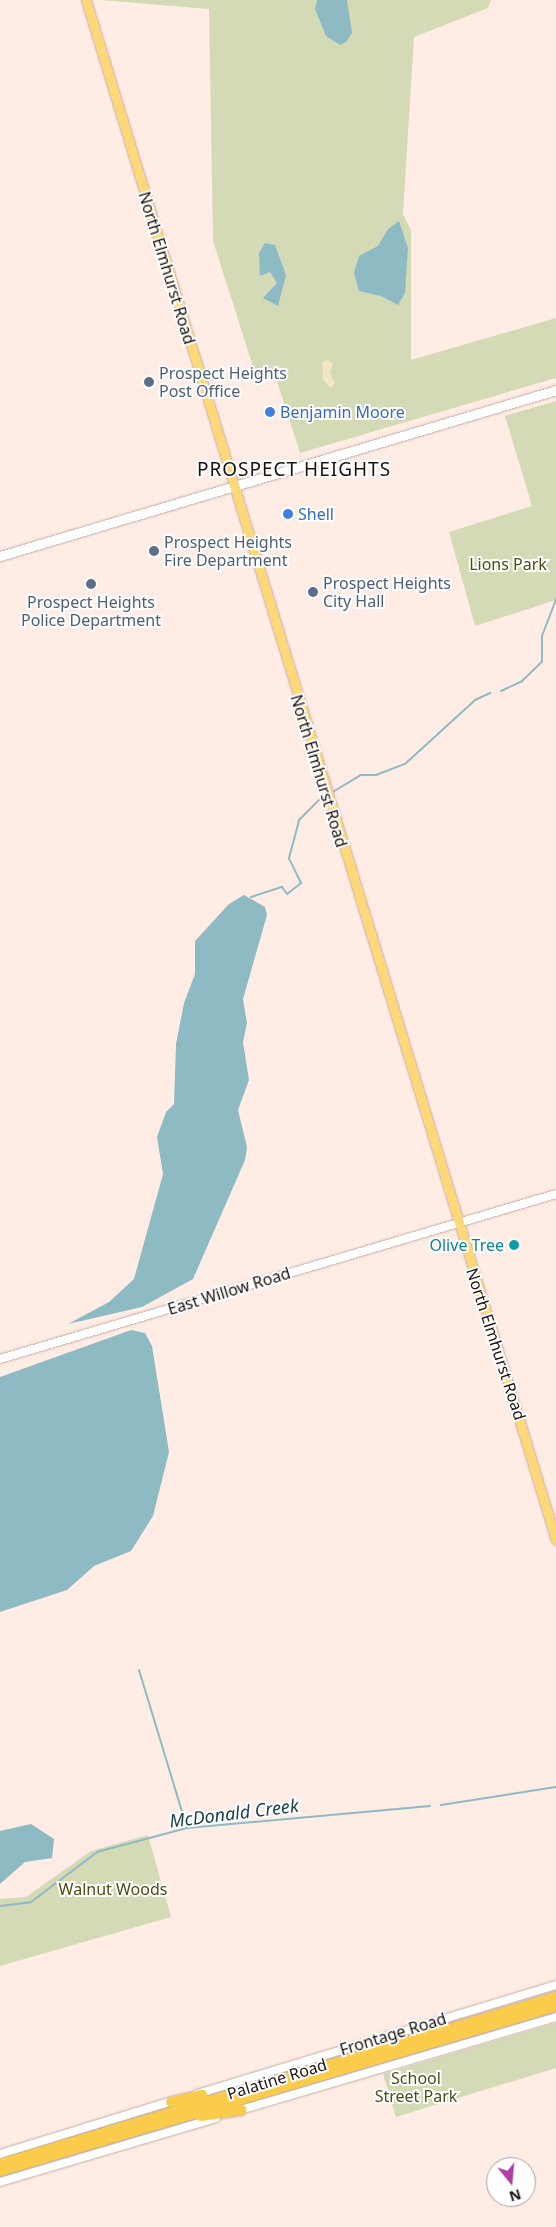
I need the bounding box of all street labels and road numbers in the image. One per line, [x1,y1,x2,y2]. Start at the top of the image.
street label: North Elmhurst Road [135,189,199,347]
street label: North Elmhurst Road [287,692,351,850]
street label: East Willow Road [165,1263,293,1319]
street label: North Elmhurst Road [462,1266,530,1422]
street label: Frontage Road [337,2009,449,2059]
street label: Palatine Road [225,2055,329,2103]

